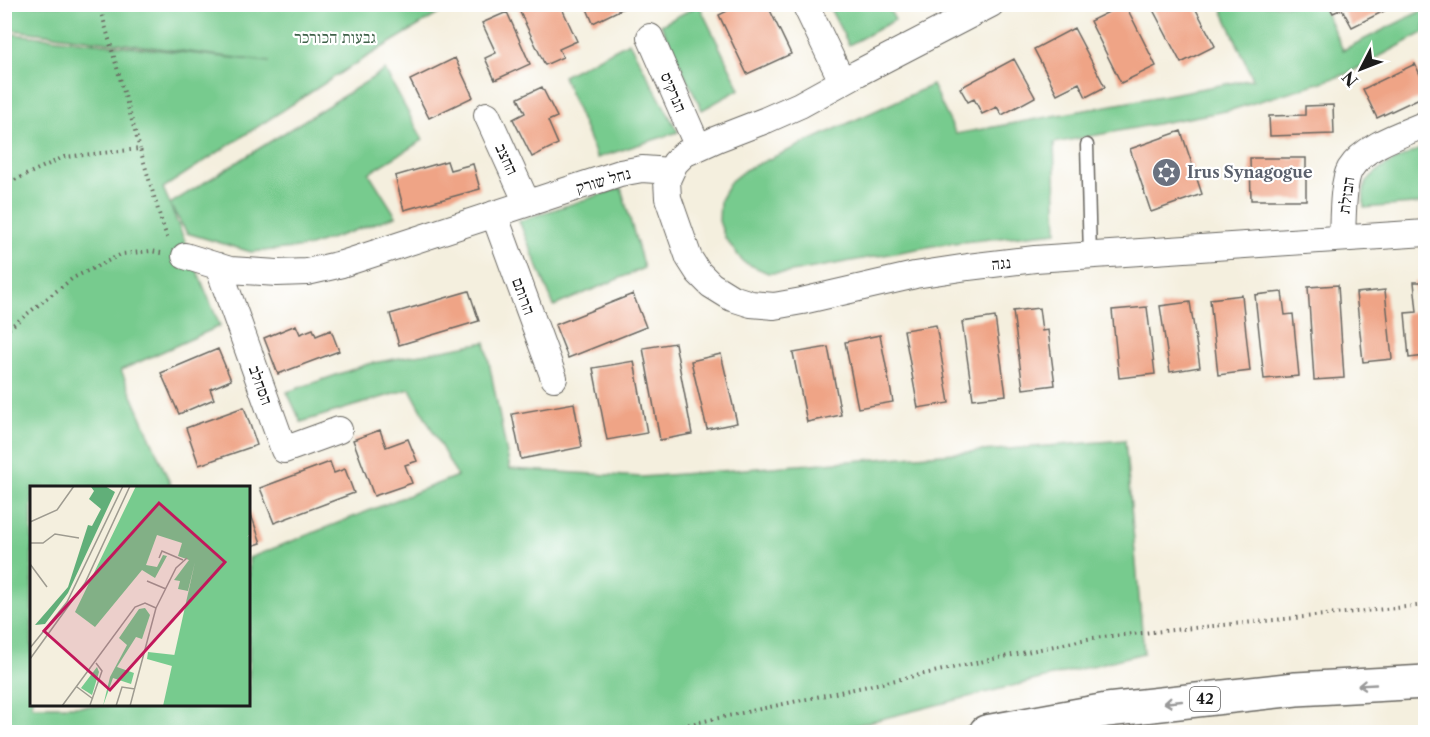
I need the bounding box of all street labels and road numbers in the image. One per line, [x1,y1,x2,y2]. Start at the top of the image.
street label: הנרקיס [657,69,691,115]
street label: החצב [491,140,523,178]
street label: נחל שורק [573,163,633,197]
street label: הבזלת [1334,175,1358,215]
street label: נגה [990,252,1012,274]
street label: הרותם [508,275,540,317]
street label: הסחלב [245,362,277,408]
road number: 42 [1190,687,1220,711]

